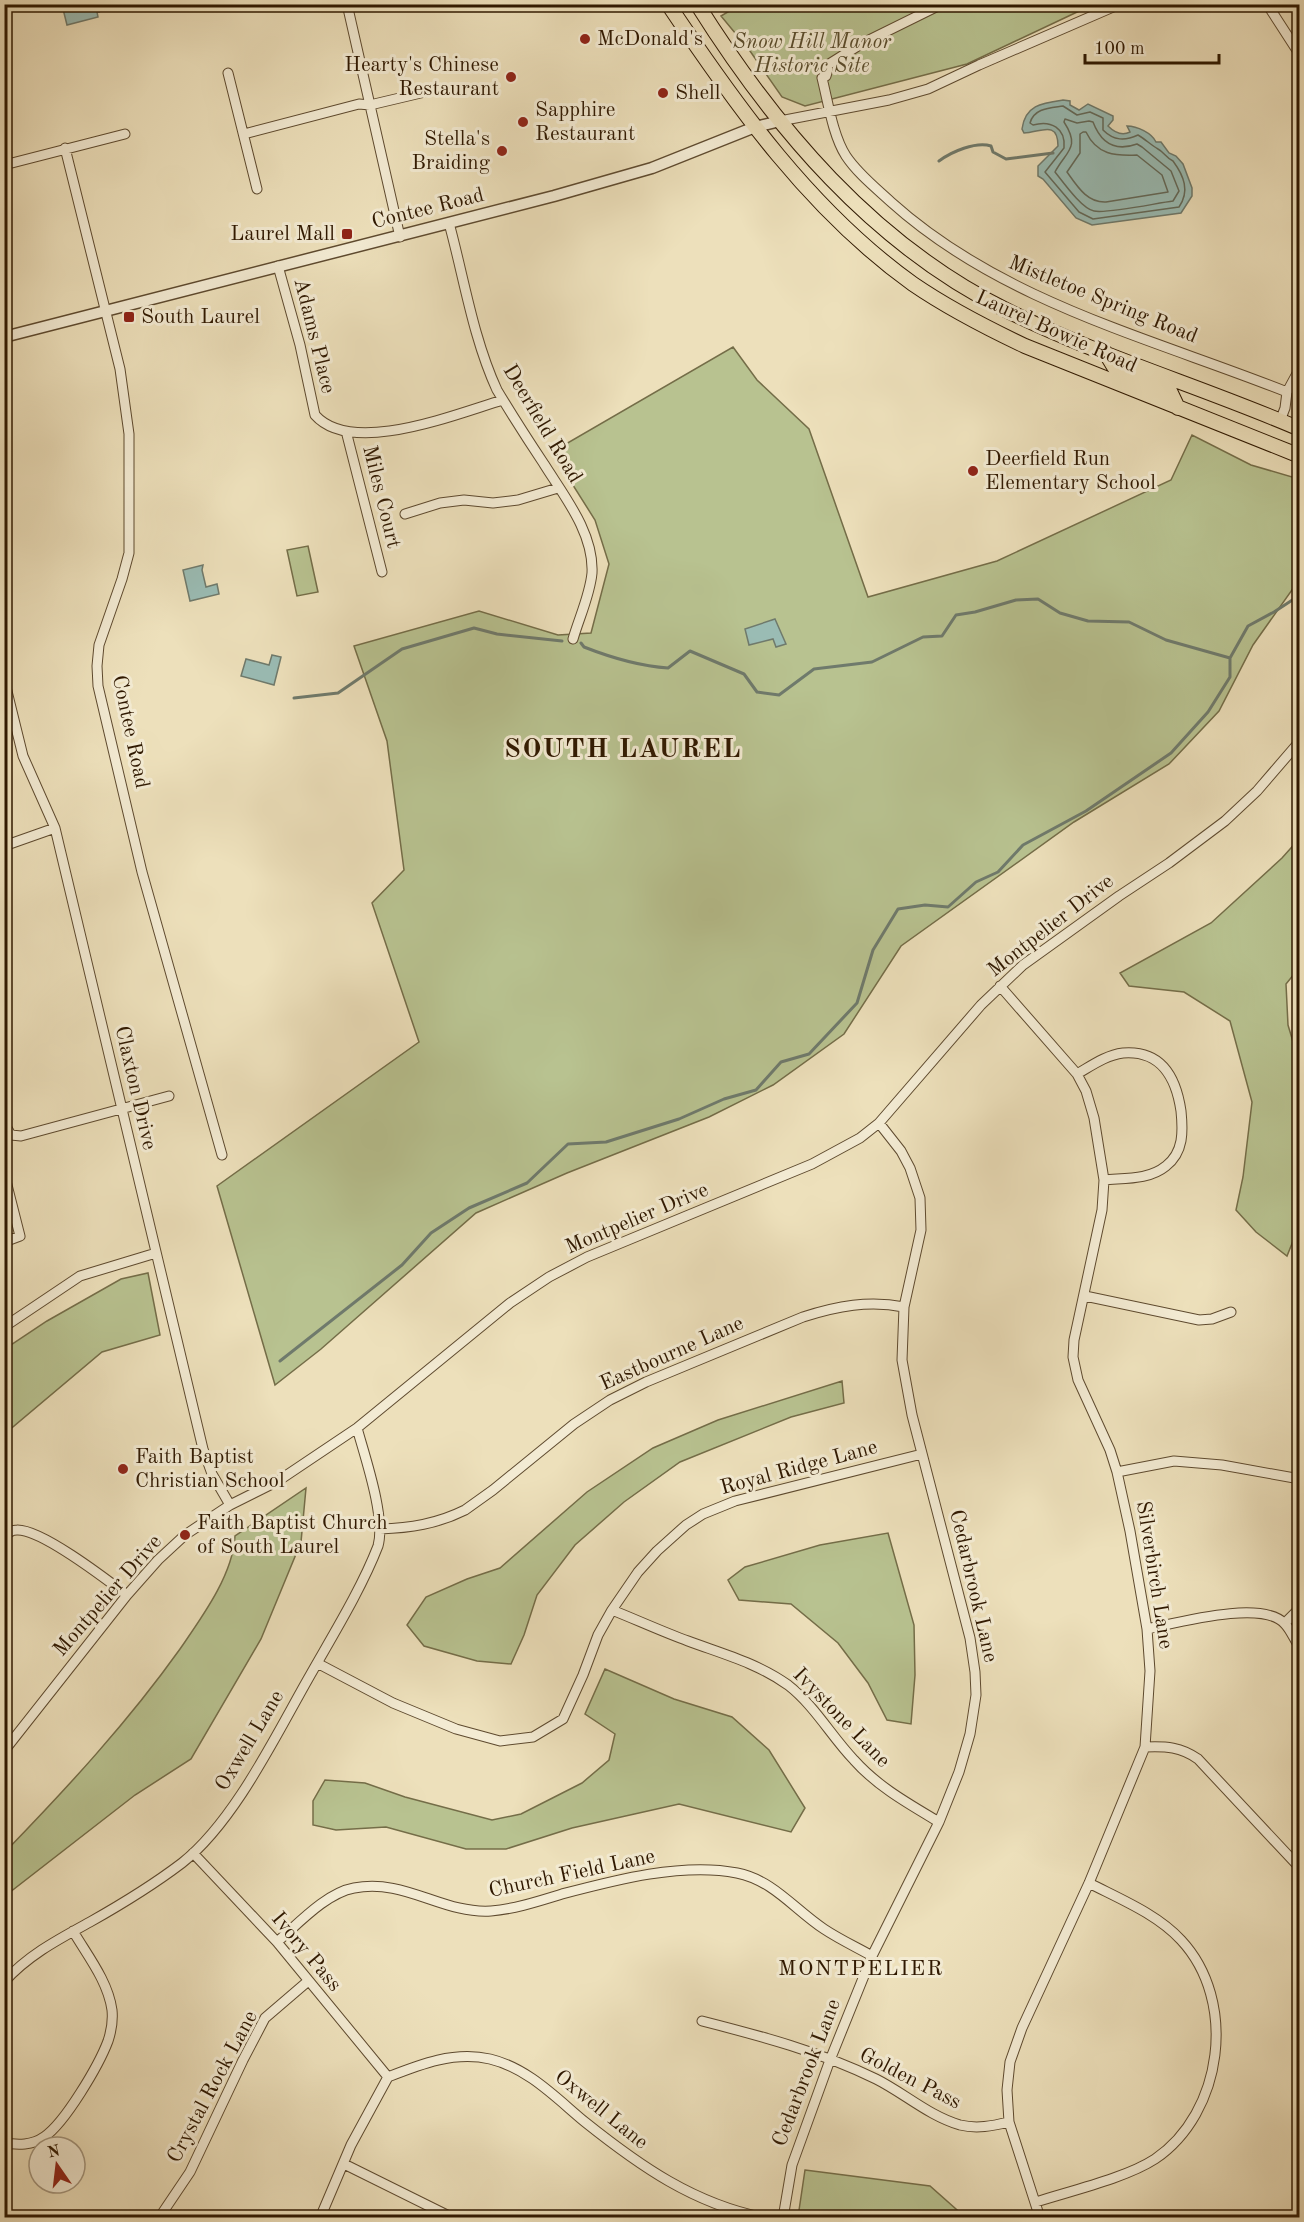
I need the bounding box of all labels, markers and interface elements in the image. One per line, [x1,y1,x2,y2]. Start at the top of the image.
scale bar [1085,27,1218,65]
place label: McDonald's [597,29,703,50]
marker: McDonald's [578,32,592,46]
park label: Snow Hill Manor Historic Site [733,32,892,77]
text: 100 m [1094,40,1145,58]
place label: Hearty's Chinese Restaurant [344,55,499,100]
marker: Hearty's Chinese Restaurant [504,70,518,84]
place label: Shell [675,83,721,104]
marker: Shell [656,86,670,100]
place label: Sapphire Restaurant [535,100,635,145]
marker: Sapphire Restaurant [516,115,530,129]
place label: Stella's Braiding [412,129,491,174]
marker: Stella's Braiding [495,144,509,158]
street label: Contee Road [370,185,486,233]
place label: Laurel Mall [230,224,335,245]
marker: Laurel Mall [340,227,354,241]
street label: Mistletoe Spring Road [1005,252,1201,348]
street label: Adams Place [290,276,338,396]
street label: Laurel Bowie Road [972,287,1140,377]
place label: South Laurel [141,307,260,328]
marker: South Laurel [122,310,136,324]
street label: Deerfield Road [498,361,586,487]
street label: Miles Court [358,443,404,551]
place label: Deerfield Run Elementary School [985,449,1156,494]
marker: Deerfield Run Elementary School [966,464,980,478]
street label: Contee Road [108,673,152,791]
district label: SOUTH LAUREL [504,736,742,763]
street label: Montpelier Drive [984,871,1118,981]
street label: Claxton Drive [111,1024,159,1152]
street label: Montpelier Drive [562,1179,712,1259]
street label: Eastbourne Lane [597,1313,747,1395]
street label: Royal Ridge Lane [718,1437,880,1499]
place label: Faith Baptist Christian School [135,1447,285,1492]
marker: Faith Baptist Christian School [116,1462,130,1476]
street label: Silverbirch Lane [1132,1499,1176,1651]
street label: Cedarbrook Lane [945,1508,1001,1664]
place label: Faith Baptist Church of South Laurel [197,1513,388,1558]
marker: Faith Baptist Church of South Laurel [178,1528,192,1542]
street label: Montpelier Drive [50,1531,166,1661]
street label: Ivystone Lane [788,1664,894,1772]
street label: Oxwell Lane [212,1687,288,1795]
street label: Church Field Lane [487,1846,657,1902]
street label: Ivory Pass [267,1908,345,1996]
district label: MONTPELIER [778,1958,944,1980]
street label: Cedarbrook Lane [769,1996,845,2150]
street label: Crystal Rock Lane [164,2007,262,2167]
street label: Golden Pass [856,2044,964,2114]
street label: Oxwell Lane [550,2066,652,2154]
north arrow [27,2135,87,2195]
text: N [46,2143,62,2162]

